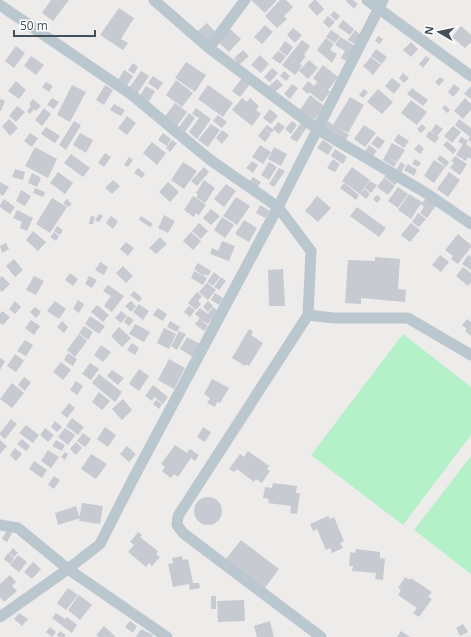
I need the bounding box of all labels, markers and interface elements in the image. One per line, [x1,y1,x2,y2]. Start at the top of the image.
scale bar [14,12,95,38]
north arrow [419,12,459,52]
text: 50 m [20,17,48,34]
text: N [421,25,437,36]

